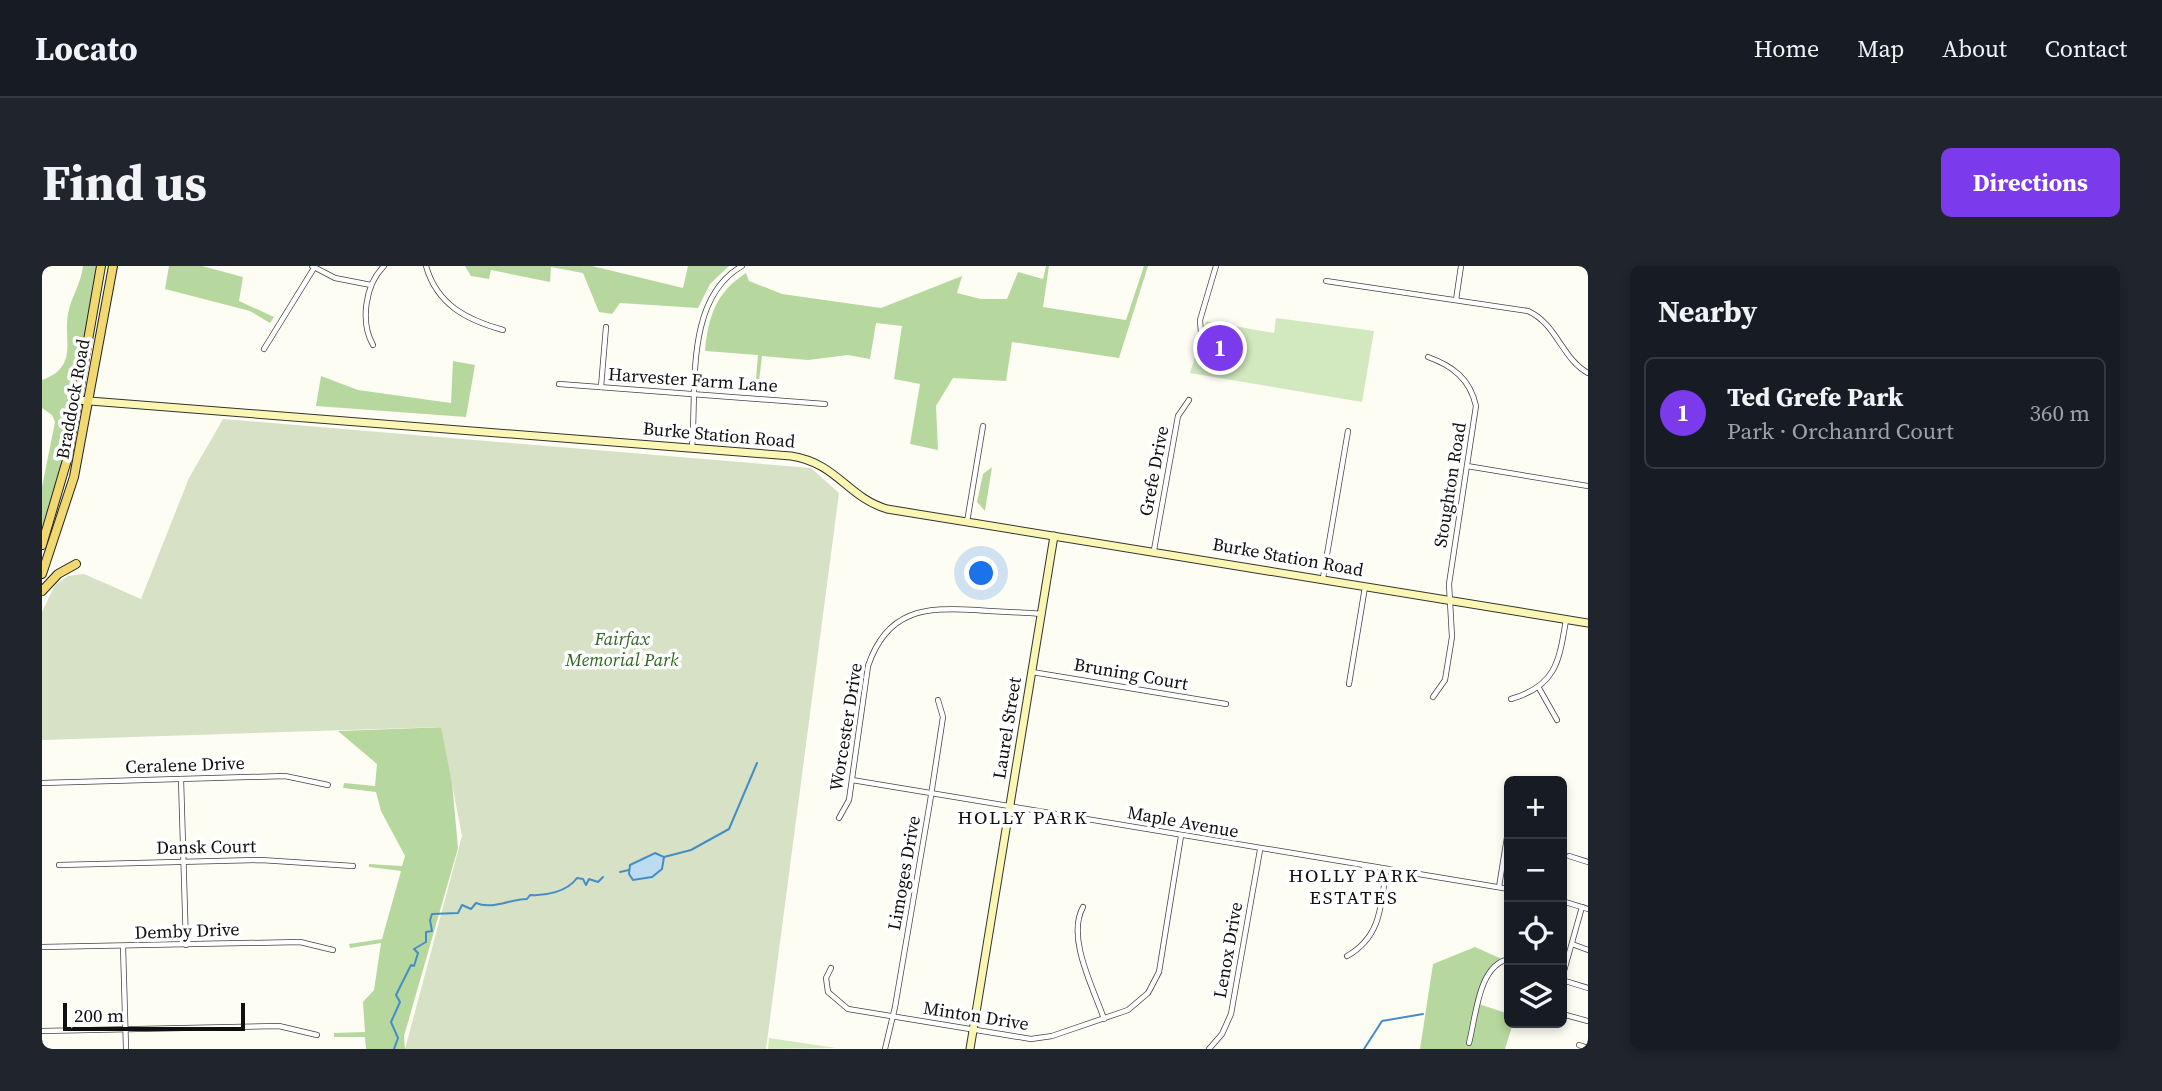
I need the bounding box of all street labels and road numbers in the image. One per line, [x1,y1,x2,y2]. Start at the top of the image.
street label: Braddock Road [50,337,95,461]
street label: Harvester Farm Lane [607,361,779,398]
street label: Burke Station Road [642,415,796,454]
street label: Stoughton Road [1427,421,1472,549]
street label: Grefe Drive [1133,424,1175,518]
street label: Burke Station Road [1211,531,1365,582]
street label: Bruning Court [1072,651,1190,696]
street label: Worcester Drive [823,661,868,793]
street label: Laurel Street [986,675,1027,781]
street label: Ceralene Drive [125,750,245,779]
street label: Maple Avenue [1125,799,1241,844]
street label: Limoges Drive [881,814,926,932]
street label: Dansk Court [156,833,256,860]
street label: Lenox Drive [1207,900,1248,1000]
street label: Demby Drive [134,916,240,945]
street label: Minton Drive [921,995,1031,1036]

